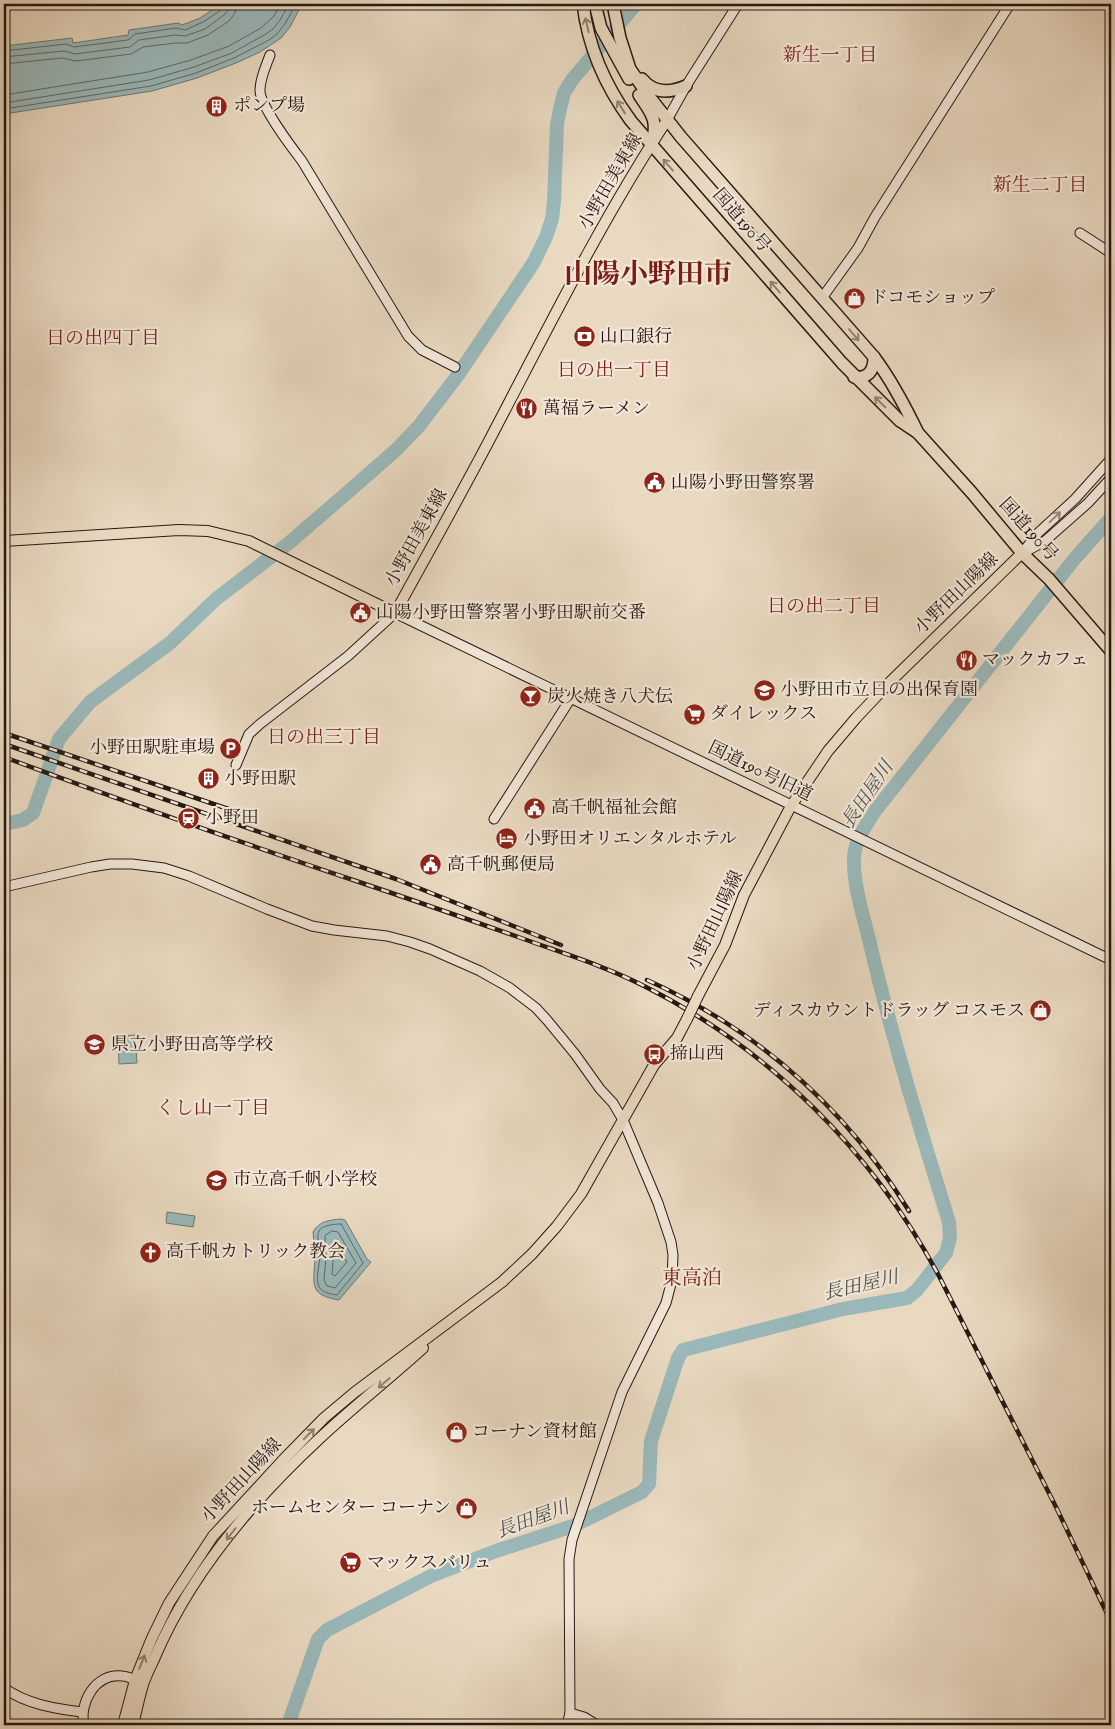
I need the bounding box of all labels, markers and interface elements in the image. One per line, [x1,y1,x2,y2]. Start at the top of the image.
one-way arrow [582,17,591,33]
district label: 新生一丁目 [782,44,878,68]
building icon: ポンプ場 [205,94,229,118]
place label: ポンプ場 [233,95,305,118]
one-way arrow [616,100,626,114]
street label: 小野田美東線 [574,129,648,235]
one-way arrow [663,158,674,171]
district label: 新生二丁目 [992,174,1088,198]
street label: 国道190号 [707,184,775,258]
district label: 山陽小野田市 [564,258,732,293]
one-way arrow [770,281,781,294]
shop icon: ドコモショップ [842,286,866,310]
place label: ドコモショップ [870,287,995,310]
bank icon: 山口銀行 [572,325,596,349]
place label: 山口銀行 [600,326,672,349]
district label: 日の出四丁目 [46,327,160,351]
one-way arrow [849,329,860,342]
district label: 日の出一丁目 [557,359,671,383]
one-way arrow [874,396,887,408]
restaurant icon: 萬福ラーメン [515,397,539,421]
place label: 萬福ラーメン [543,398,650,421]
public building icon: 山陽小野田警察署 [643,471,667,495]
place label: 山陽小野田警察署 [671,472,815,495]
street label: 小野田美東線 [381,485,453,591]
street label: 国道190号 [994,494,1062,566]
one-way arrow [1049,511,1062,523]
street label: 小野田山陽線 [910,548,1004,640]
district label: 日の出二丁目 [767,595,881,619]
public building icon: 山陽小野田警察署小野田駅前交番 [348,601,372,625]
place label: 山陽小野田警察署小野田駅前交番 [376,602,646,625]
restaurant icon: マックカフェ [954,648,978,672]
place label: マックカフェ [982,649,1088,672]
school or university icon: 小野田市立日の出保育園 [752,678,776,702]
place label: 小野田市立日の出保育園 [780,679,978,702]
bar icon: 炭火焼き八犬伝 [519,685,543,709]
place label: 炭火焼き八犬伝 [547,686,673,709]
supermarket icon: ダイレックス [682,702,706,726]
place label: ダイレックス [710,703,817,726]
district label: 日の出三丁目 [267,726,381,750]
parking icon: 小野田駅駐車場 [219,736,243,760]
place label: 小野田駅駐車場 [89,737,215,760]
street label: 国道190号旧道 [704,737,816,807]
water label: 長田屋川 [837,755,900,833]
building icon: 小野田駅 [196,767,220,791]
place label: 小野田駅 [224,768,296,791]
public building icon: 高千帆福祉会館 [523,796,547,820]
place label: 高千帆福祉会館 [551,797,677,820]
station icon: 小野田 [177,806,201,830]
place label: 小野田 [205,807,259,830]
hotel icon: 小野田オリエンタルホテル [495,827,519,851]
place label: 小野田オリエンタルホテル [523,828,737,851]
public building icon: 高千帆郵便局 [419,853,443,877]
place label: 高千帆郵便局 [447,854,555,877]
street label: 小野田山陽線 [683,867,749,975]
shop icon: ディスカウントドラッグ コスモス [1029,999,1053,1023]
place label: ディスカウントドラッグ コスモス [753,1000,1025,1023]
school or university icon: 県立小野田高等学校 [83,1033,107,1057]
place label: 県立小野田高等学校 [111,1034,273,1057]
bus stop icon: 揥山西 [642,1042,666,1066]
place label: 揥山西 [670,1043,724,1066]
district label: くし山一丁目 [156,1097,270,1121]
school or university icon: 市立高千帆小学校 [205,1168,229,1192]
place label: 市立高千帆小学校 [233,1169,377,1192]
church icon: 高千帆カトリック教会 [138,1240,162,1264]
place label: 高千帆カトリック教会 [166,1241,345,1264]
water label: 長田屋川 [821,1265,903,1306]
district label: 東高泊 [662,1266,722,1291]
one-way arrow [377,1378,390,1389]
shop icon: コーナン資材館 [444,1420,468,1444]
place label: コーナン資材館 [472,1421,597,1444]
one-way arrow [303,1427,315,1440]
street label: 小野田山陽線 [197,1434,287,1528]
water label: 長田屋川 [493,1495,575,1544]
shop icon: ホームセンター コーナン [455,1496,479,1520]
place label: ホームセンター コーナン [251,1497,451,1520]
one-way arrow [225,1527,236,1540]
supermarket icon: マックスバリュ [339,1551,363,1575]
place label: マックスバリュ [367,1552,492,1575]
one-way arrow [138,1655,147,1670]

